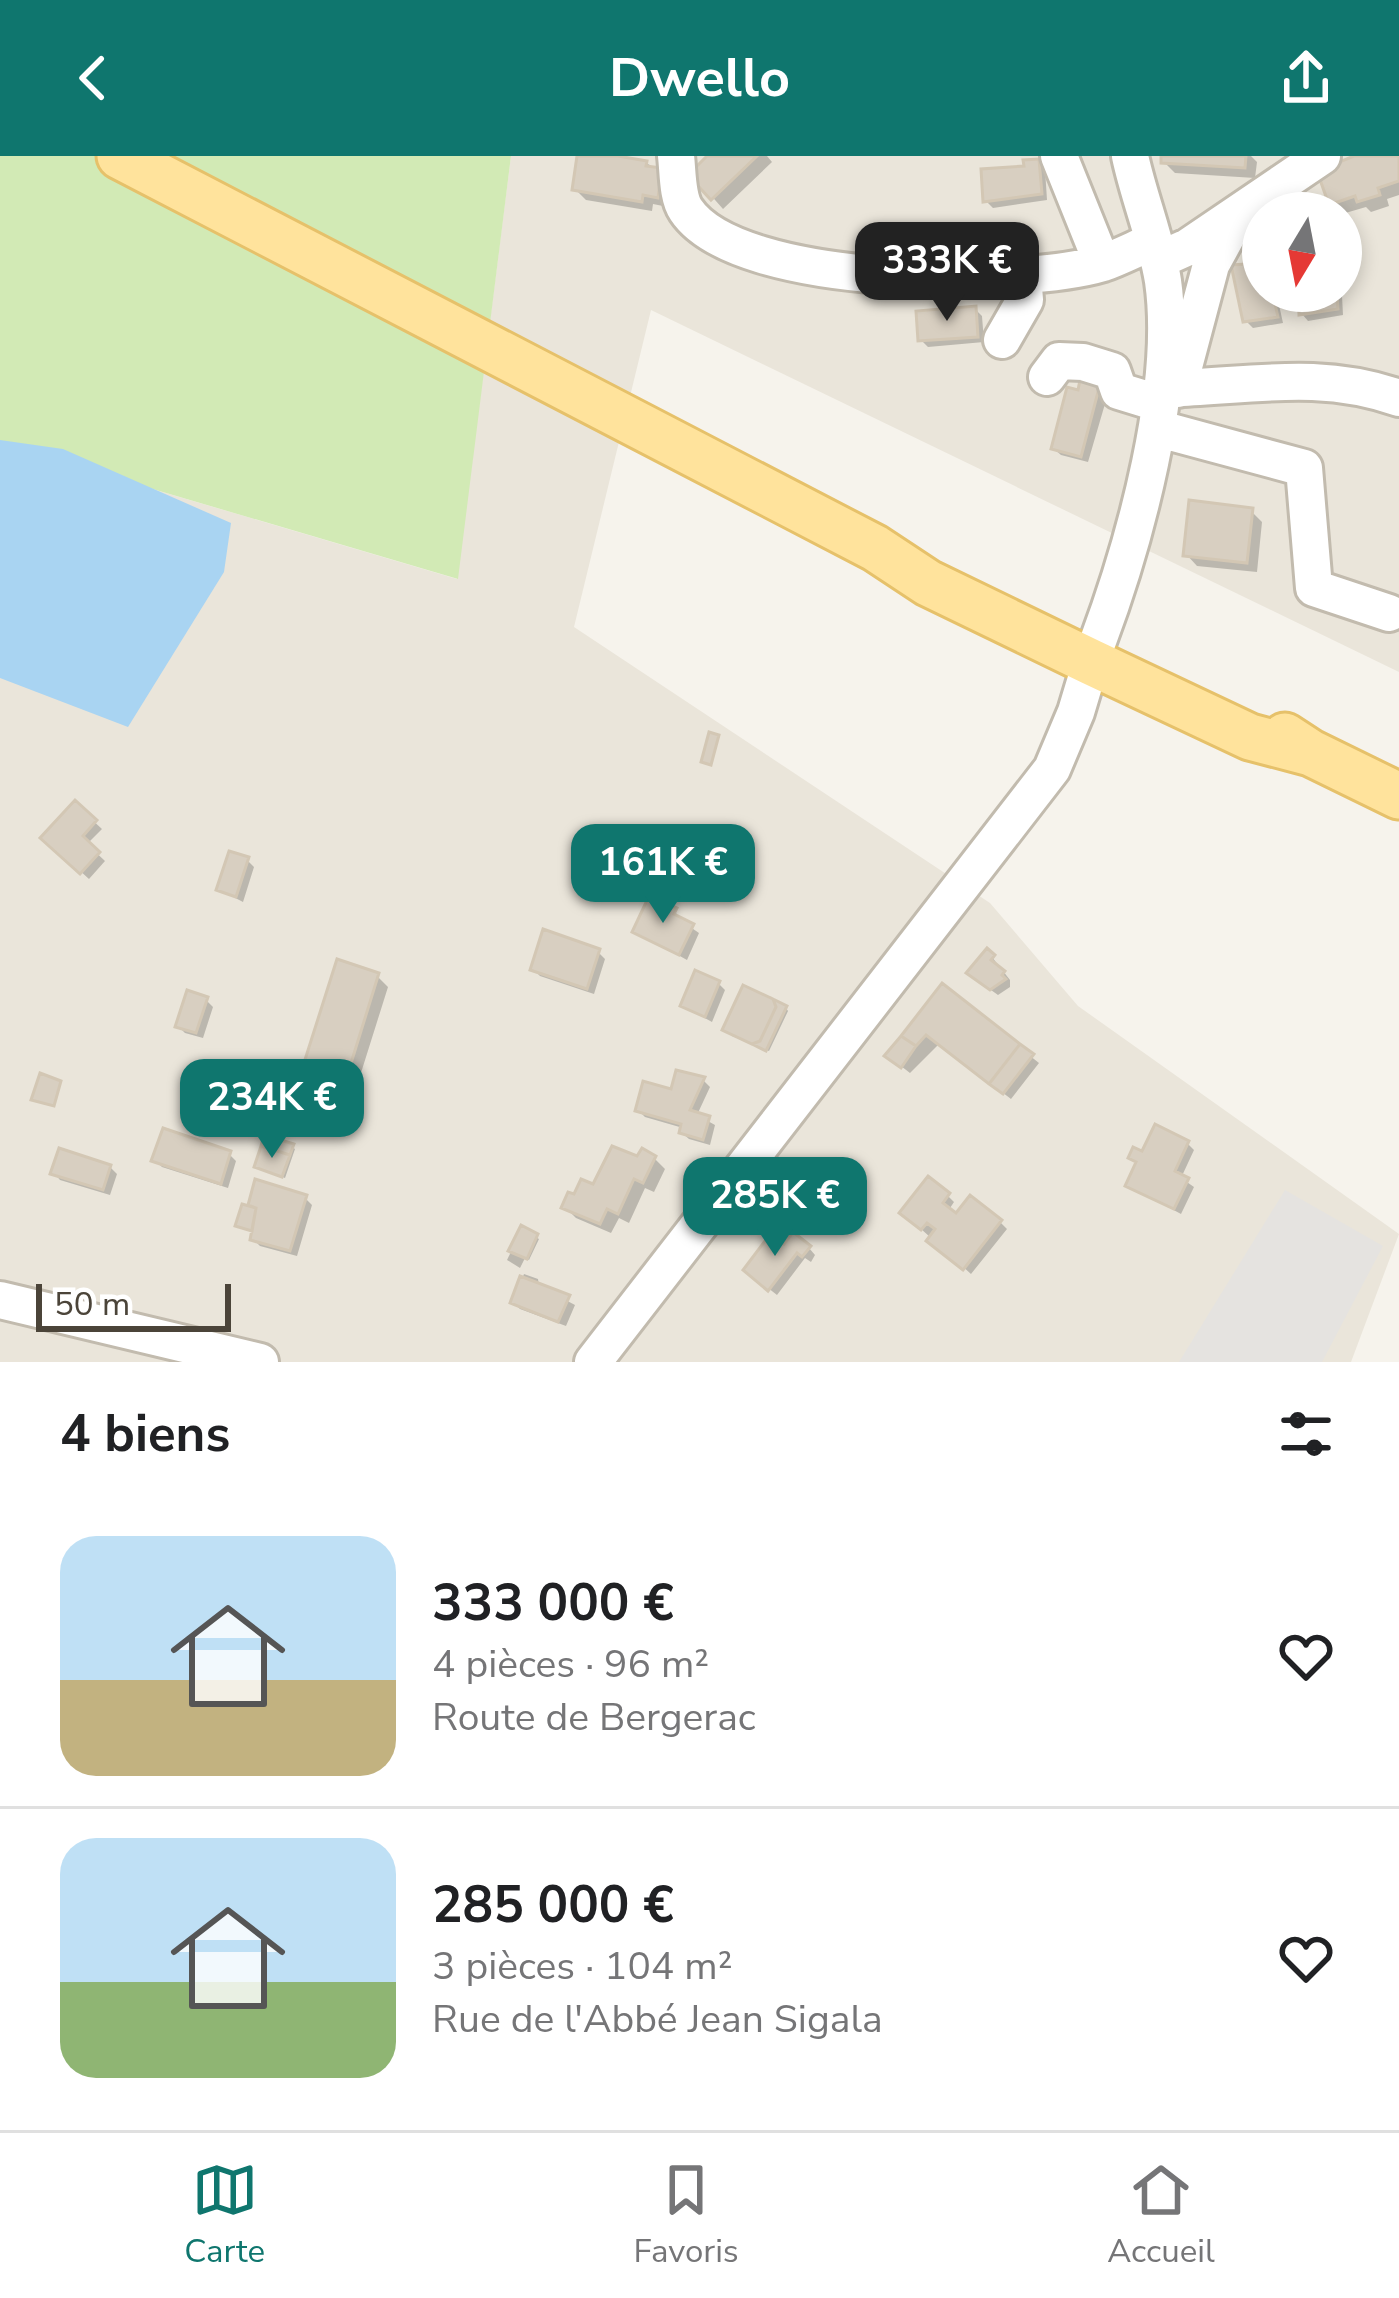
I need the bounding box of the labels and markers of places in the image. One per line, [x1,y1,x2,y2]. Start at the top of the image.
pin: 333K € [849,222,1045,324]
pin: 161K € [565,824,761,926]
pin: 234K € [174,1059,370,1161]
pin: 285K € [677,1157,873,1259]

